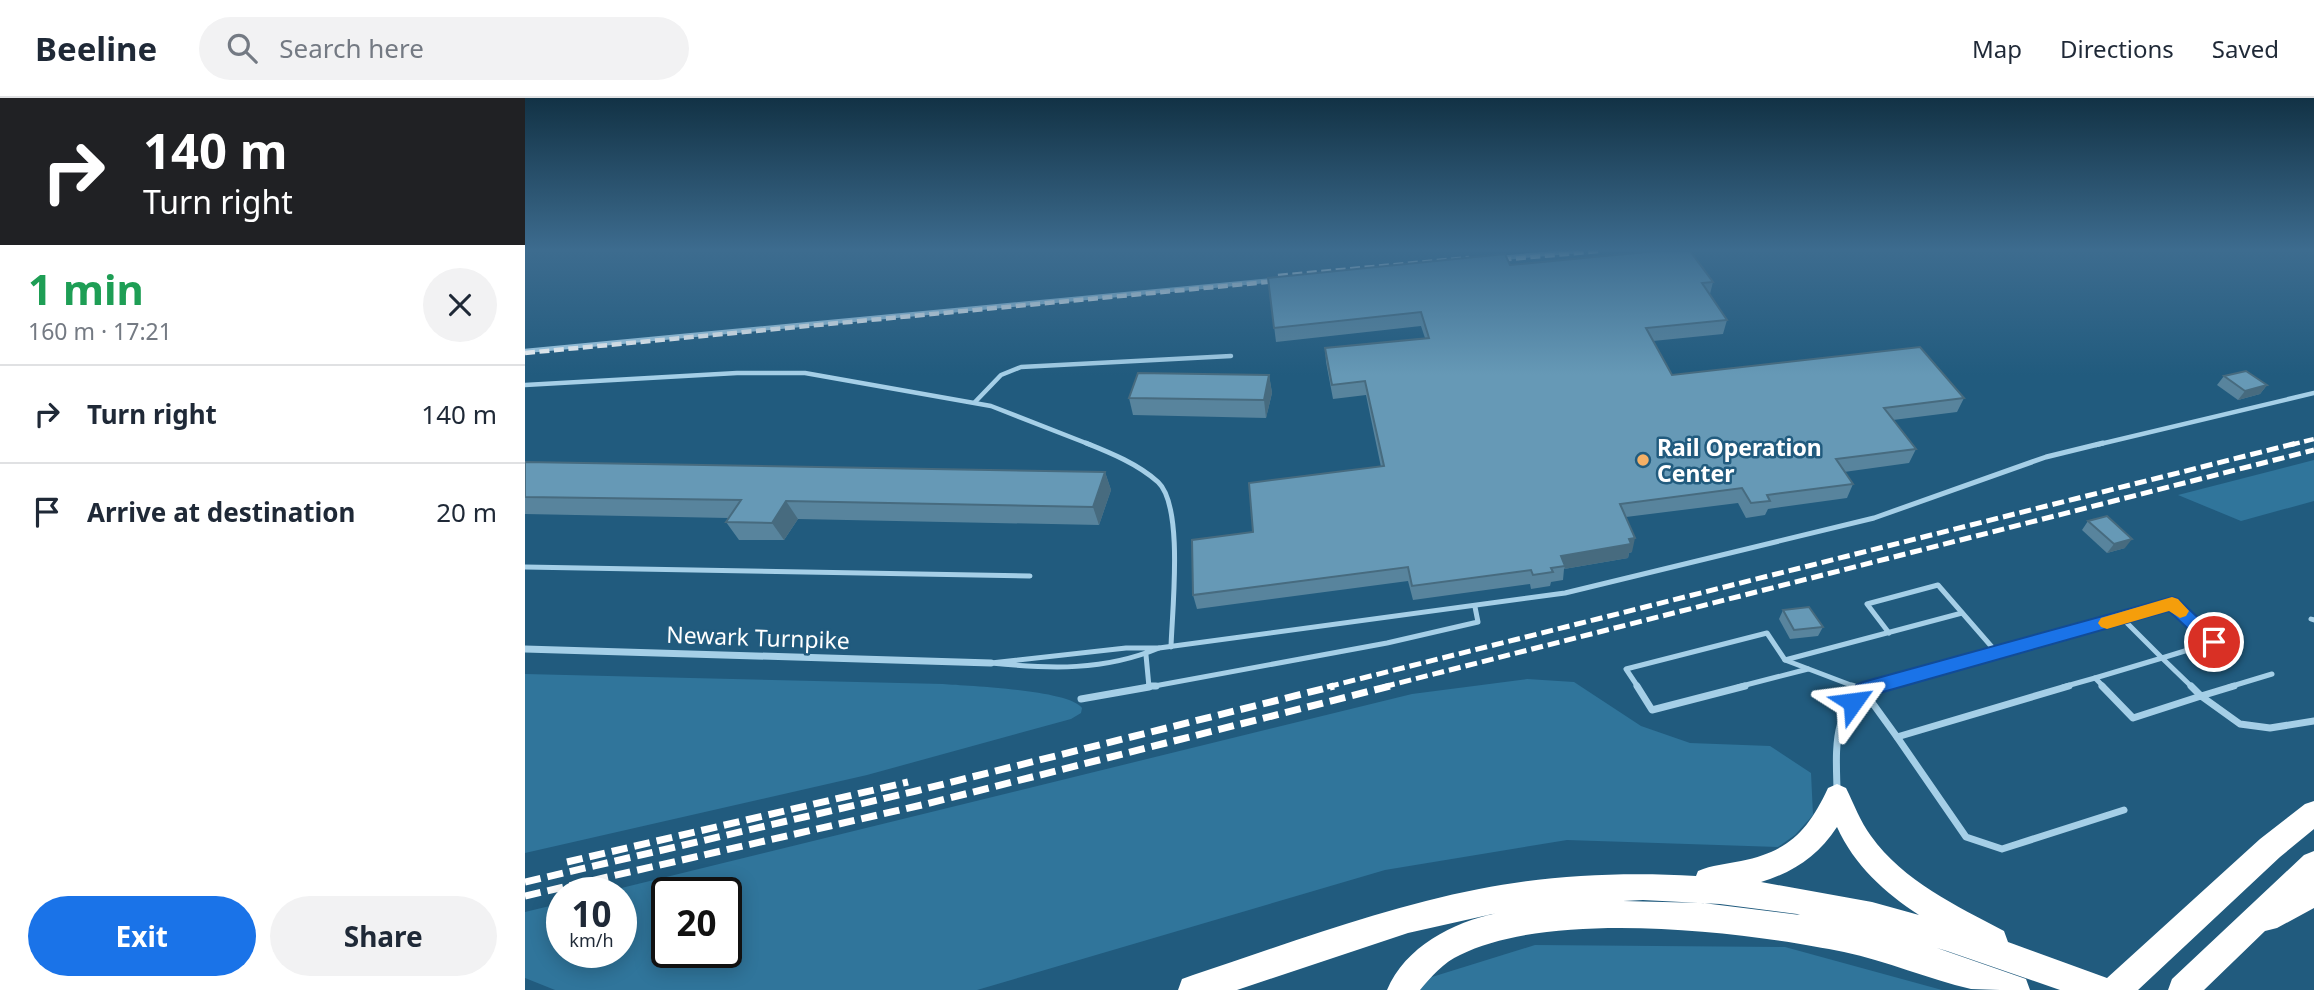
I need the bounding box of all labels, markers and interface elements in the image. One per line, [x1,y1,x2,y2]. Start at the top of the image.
search box [199,17,689,80]
text: Beeline [35,26,157,71]
icon: search [223,29,261,67]
text: Search here [279,30,424,66]
text: Map [1972,32,2022,65]
text: Directions [2060,32,2174,65]
text: Saved [2212,32,2279,65]
text: 140 m [143,117,288,183]
icon: right [28,126,119,217]
text: Turn right [143,180,293,223]
text: 1 min [28,260,144,317]
button: close [423,268,497,342]
text: 160 m · 17:21 [28,315,172,347]
icon: right [28,395,66,433]
text: Turn right [87,396,217,432]
text: 140 m [421,396,497,432]
place label: Rail Operation Center [1657,431,1822,489]
marker: Rail Operation Center [1635,452,1651,468]
icon: arrive [28,493,66,531]
text: Arrive at destination [87,494,356,530]
text: 20 m [436,494,497,530]
pin [2184,612,2244,672]
street label: Newark Turnpike [666,618,850,656]
icon: arrive [2195,623,2233,661]
position arrow [1816,665,1890,739]
speed limit sign: 20 [651,877,742,968]
text: 10 [571,890,612,937]
button: Exit [28,896,256,976]
button: Share [270,896,497,976]
text: km/h [569,928,614,952]

